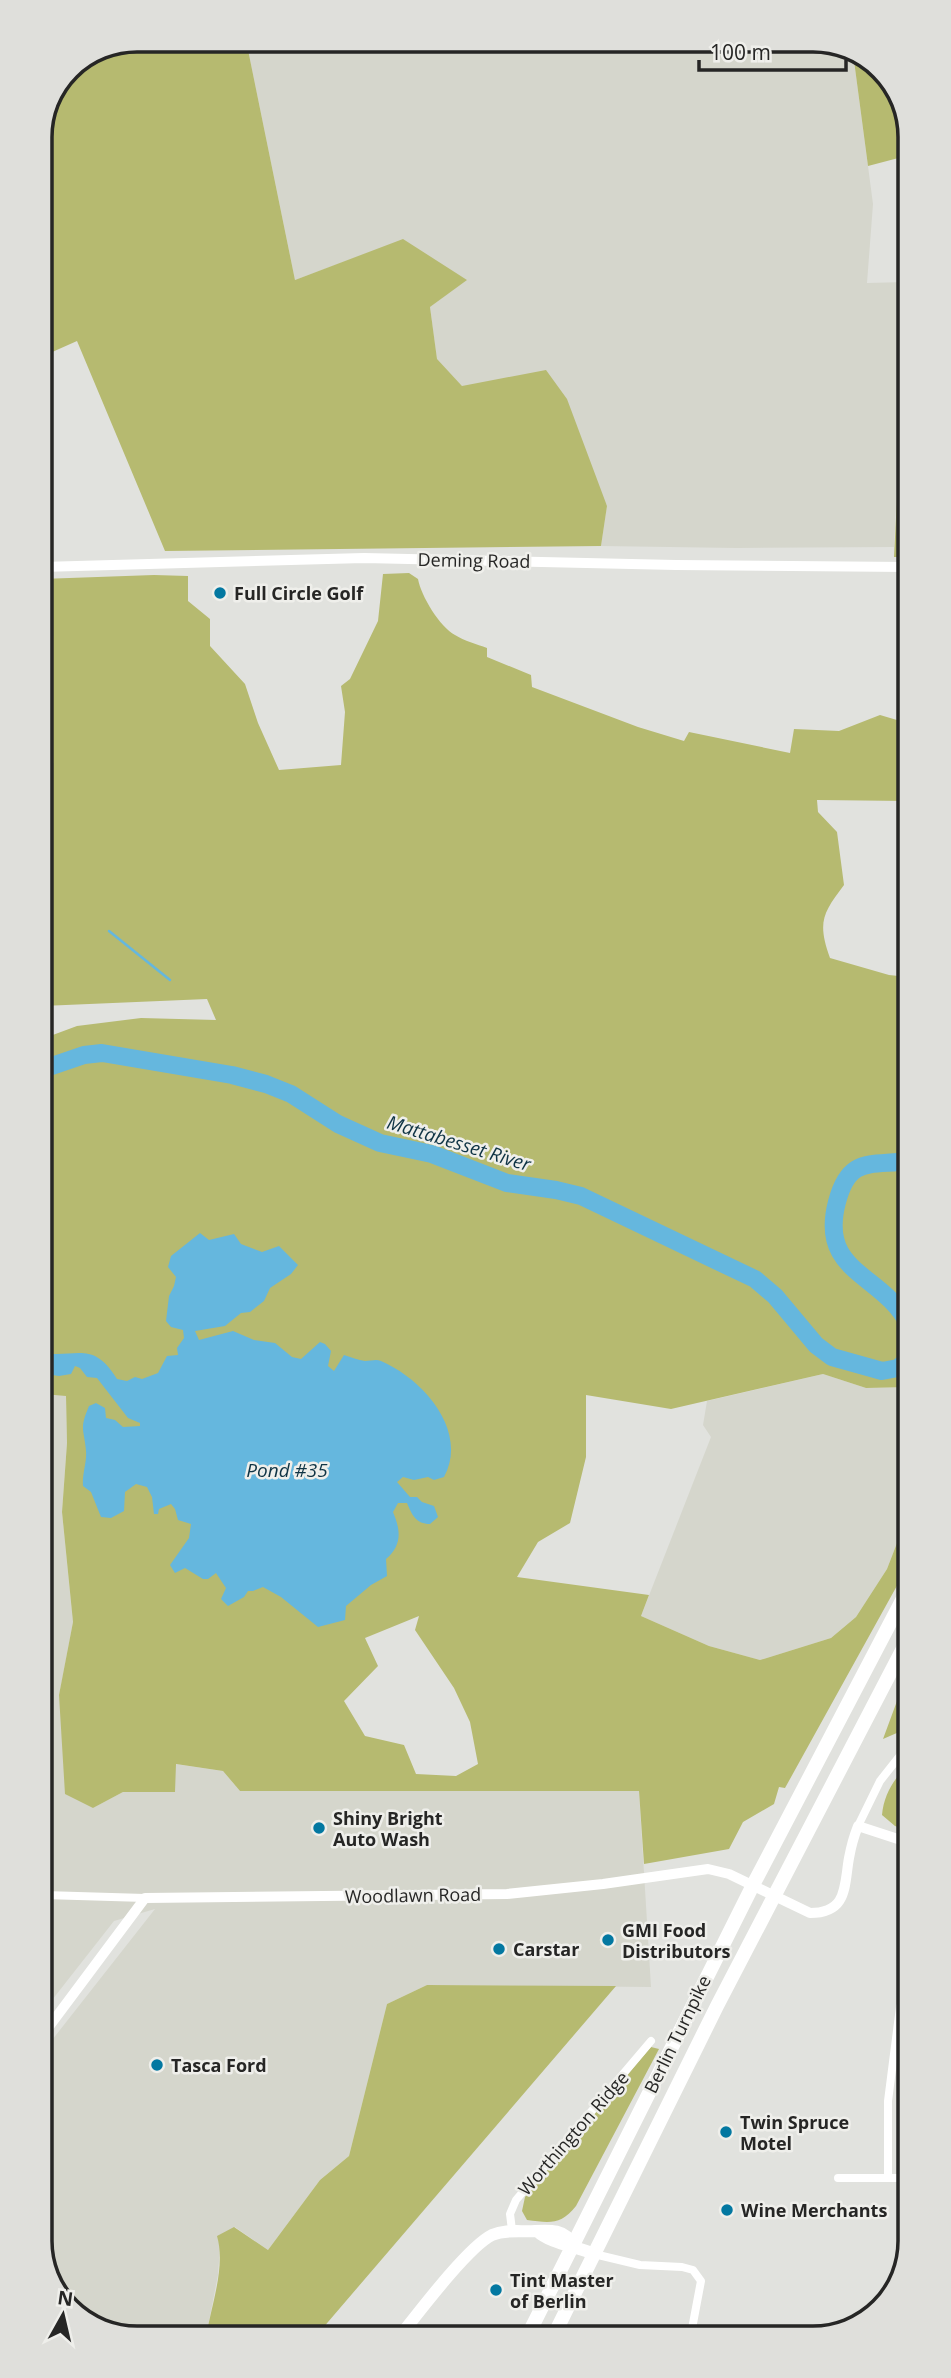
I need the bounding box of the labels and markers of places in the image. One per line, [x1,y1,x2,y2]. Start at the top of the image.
place label: Full Circle Golf [234,581,364,605]
marker: Full Circle Golf [212,585,228,601]
place label: Shiny Bright Auto Wash [333,1806,443,1851]
marker: Shiny Bright Auto Wash [311,1820,327,1836]
place label: GMI Food Distributors [622,1918,731,1963]
marker: GMI Food Distributors [600,1932,616,1948]
place label: Carstar [513,1937,579,1961]
marker: Carstar [491,1941,507,1957]
place label: Tasca Ford [171,2053,267,2077]
marker: Tasca Ford [149,2057,165,2073]
place label: Twin Spruce Motel [740,2110,849,2155]
marker: Twin Spruce Motel [718,2124,734,2140]
place label: Wine Merchants [741,2198,887,2222]
marker: Wine Merchants [719,2202,735,2218]
place label: Tint Master of Berlin [510,2268,614,2313]
marker: Tint Master of Berlin [488,2282,504,2298]

